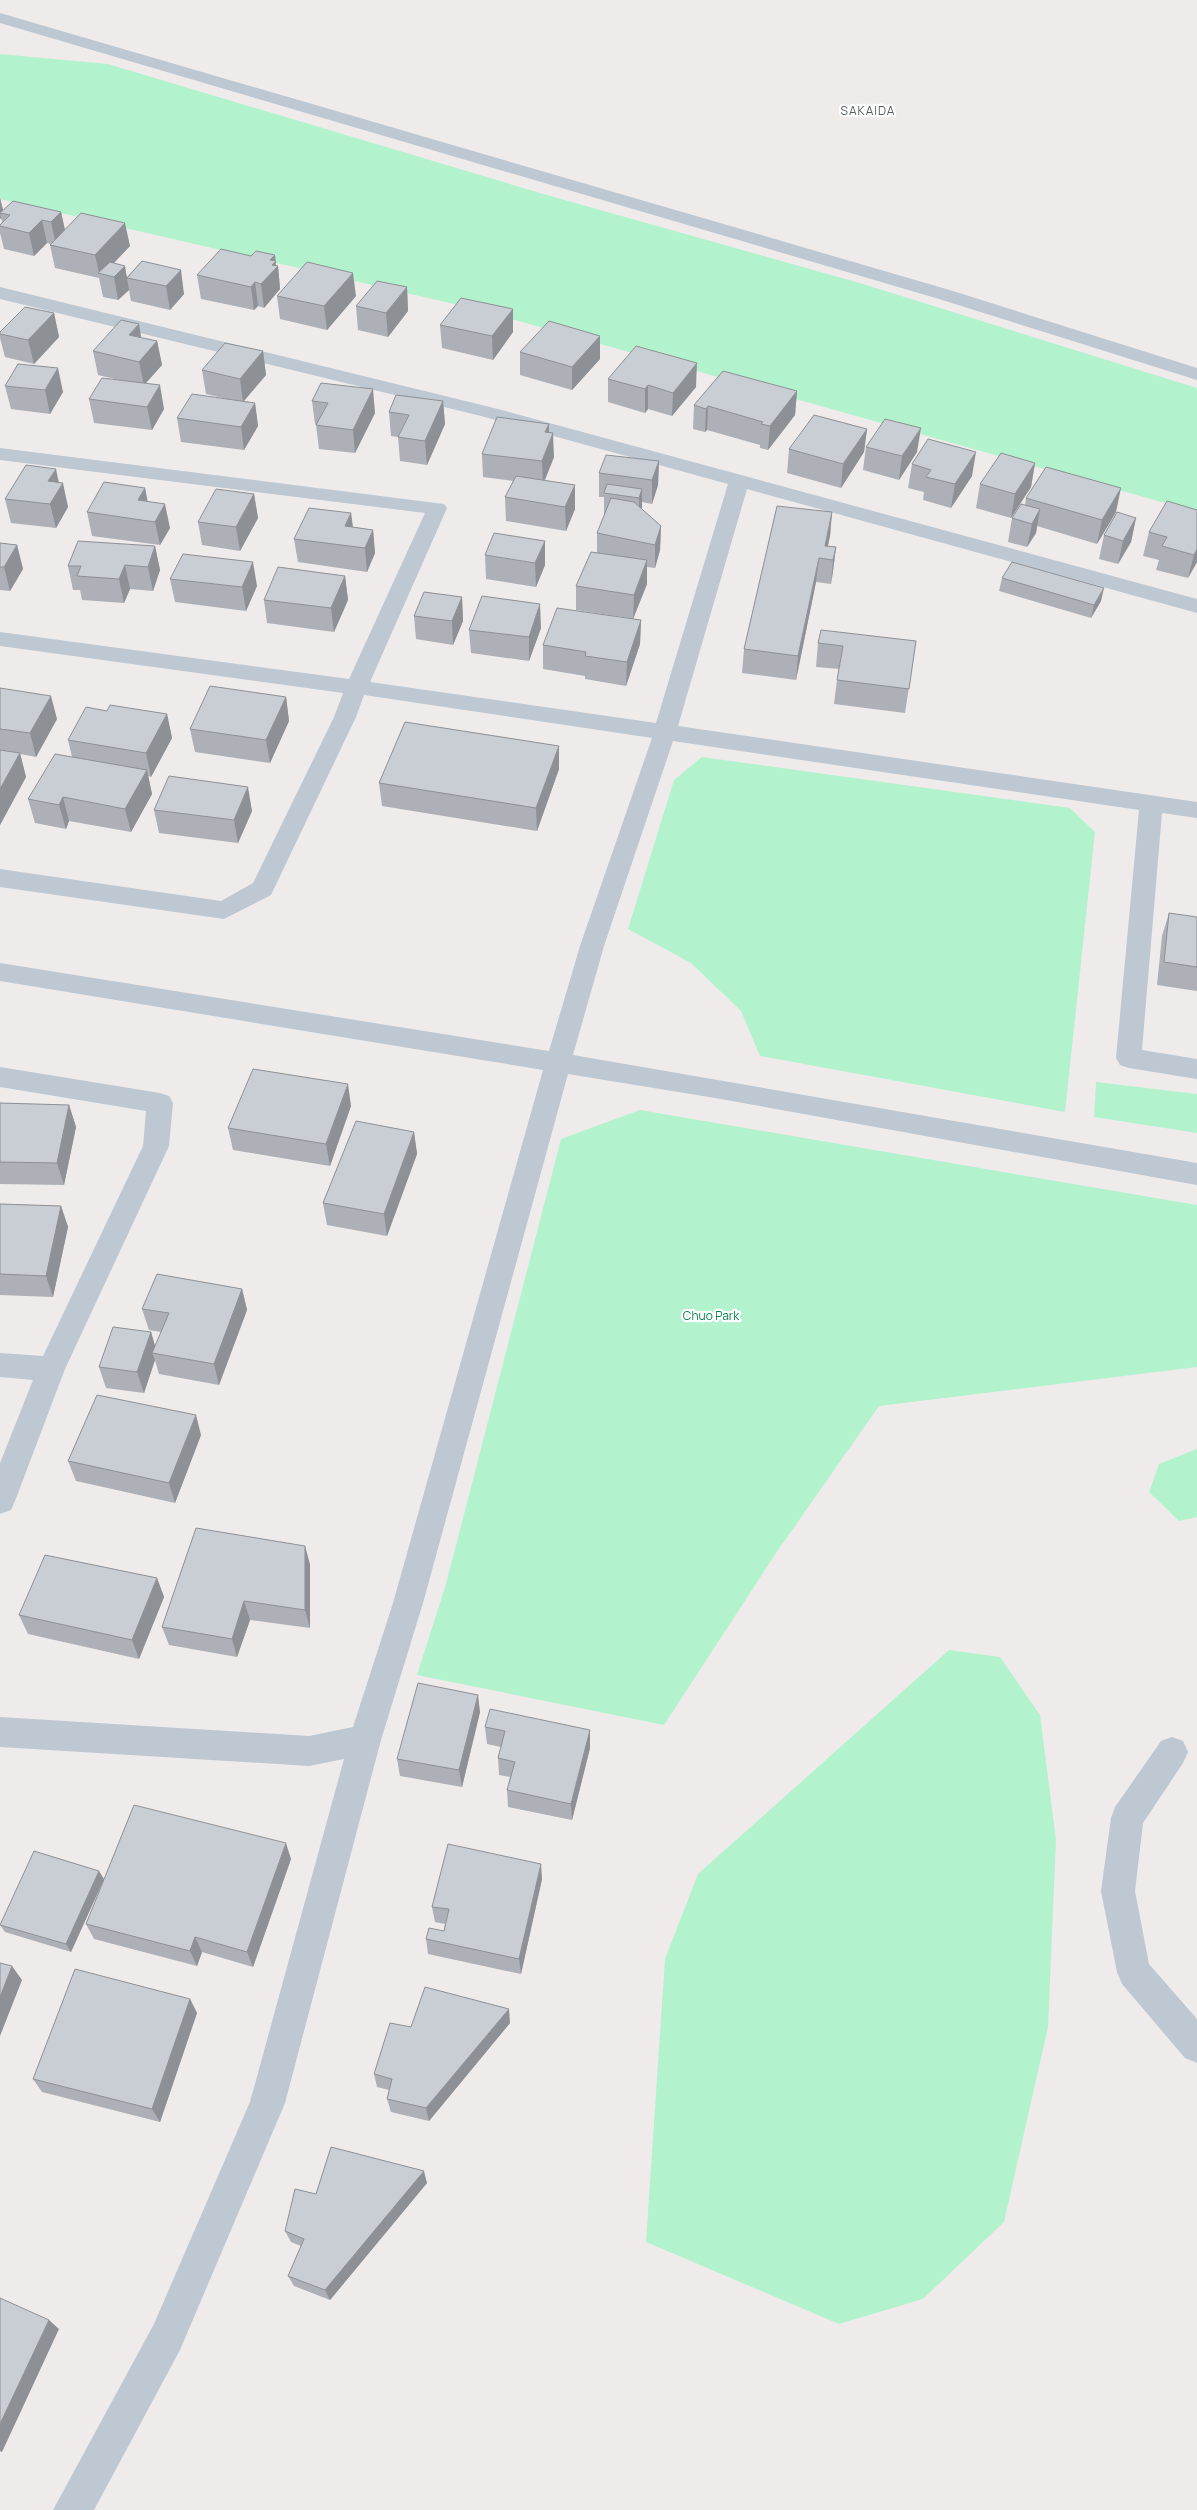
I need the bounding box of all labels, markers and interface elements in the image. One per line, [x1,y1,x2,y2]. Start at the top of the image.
district label: SAKAIDA [841,102,895,119]
park label: Chuo Park [683,1307,740,1324]

